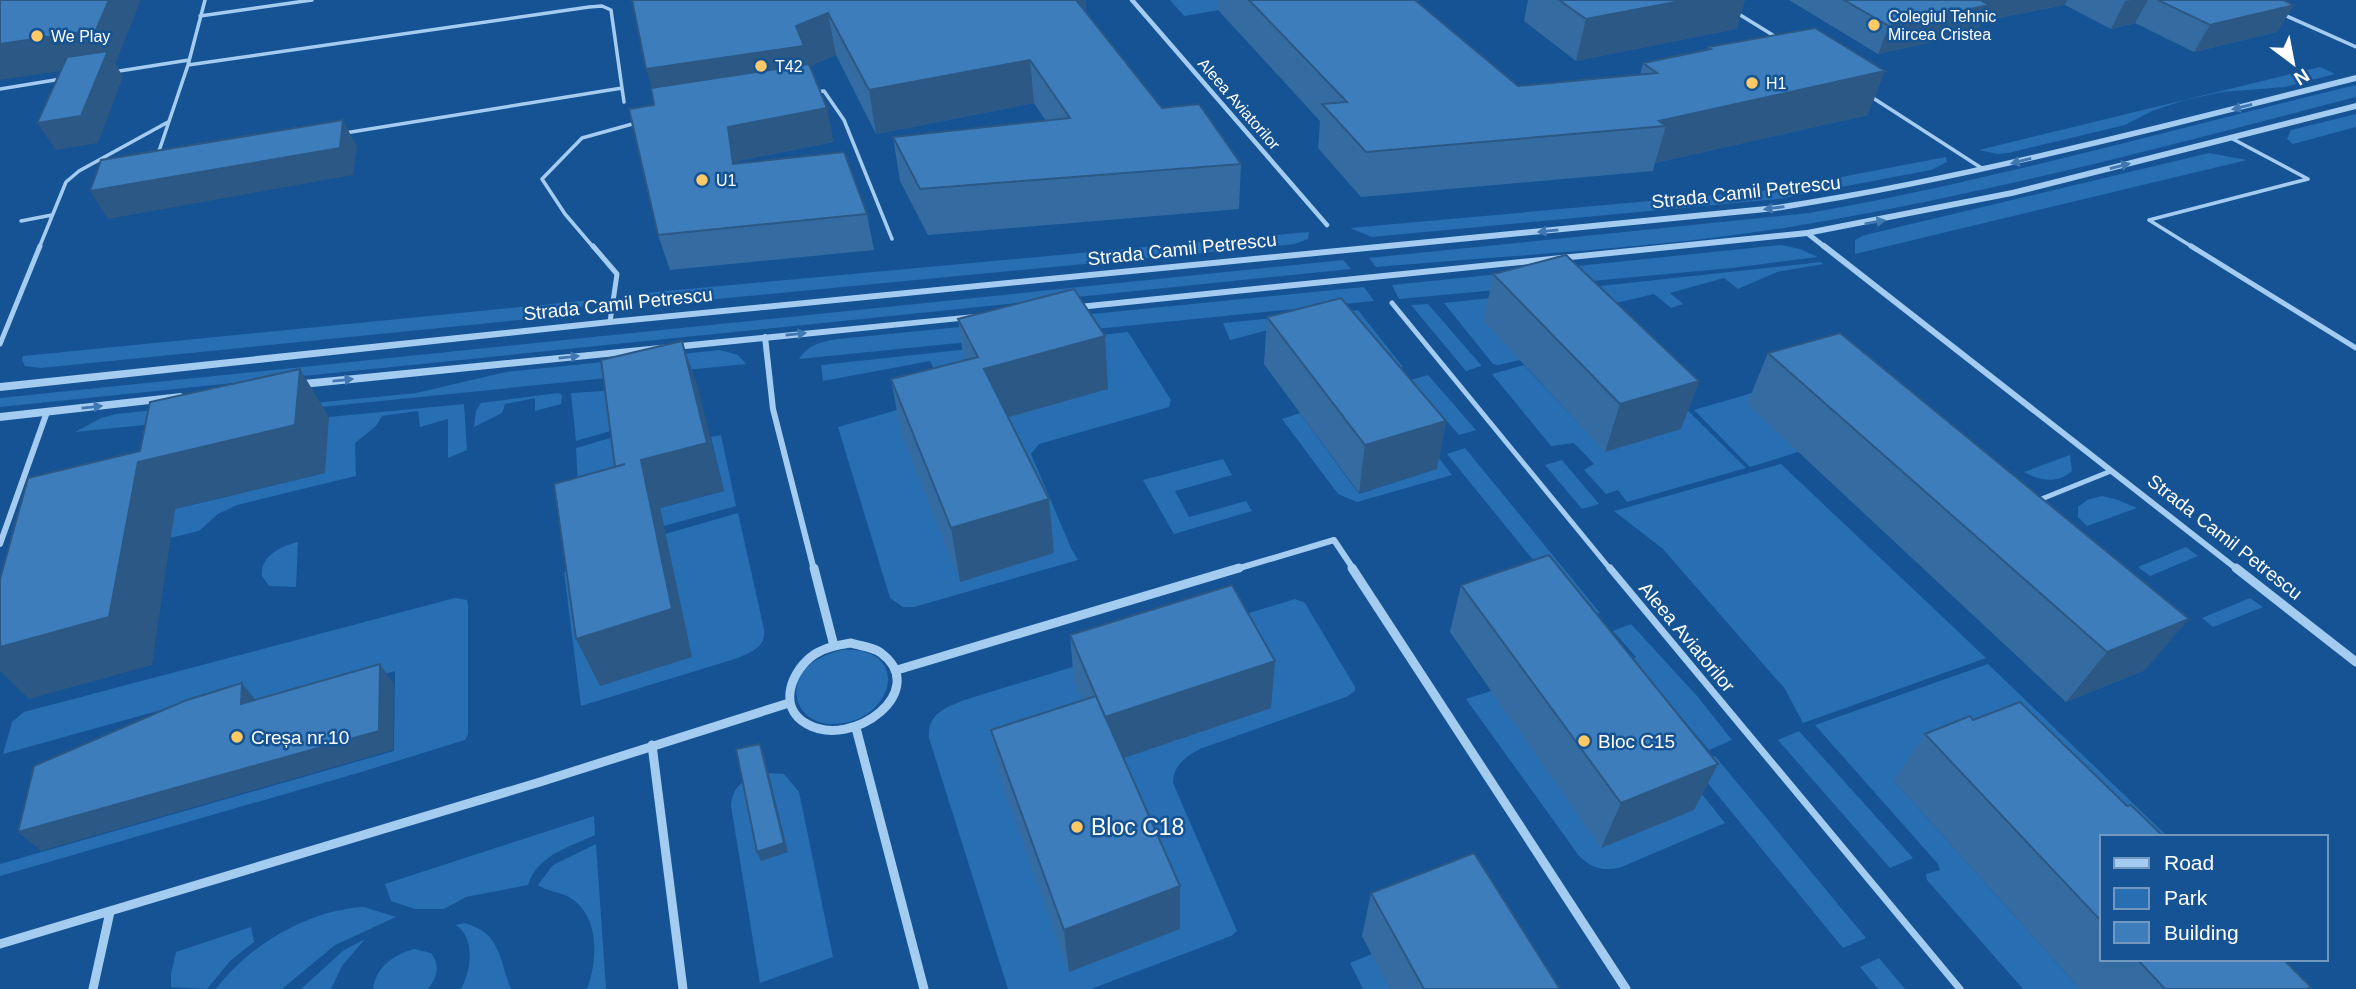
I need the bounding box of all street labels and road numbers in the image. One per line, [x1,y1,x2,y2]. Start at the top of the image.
street label: Aleea Aviatorilor [1195,55,1284,154]
street label: Strada Camil Petrescu [1650,172,1842,212]
street label: Strada Camil Petrescu [1086,229,1278,269]
street label: Strada Camil Petrescu [522,284,714,324]
street label: Strada Camil Petrescu [2144,470,2306,604]
street label: Aleea Aviatorilor [1635,578,1739,697]

